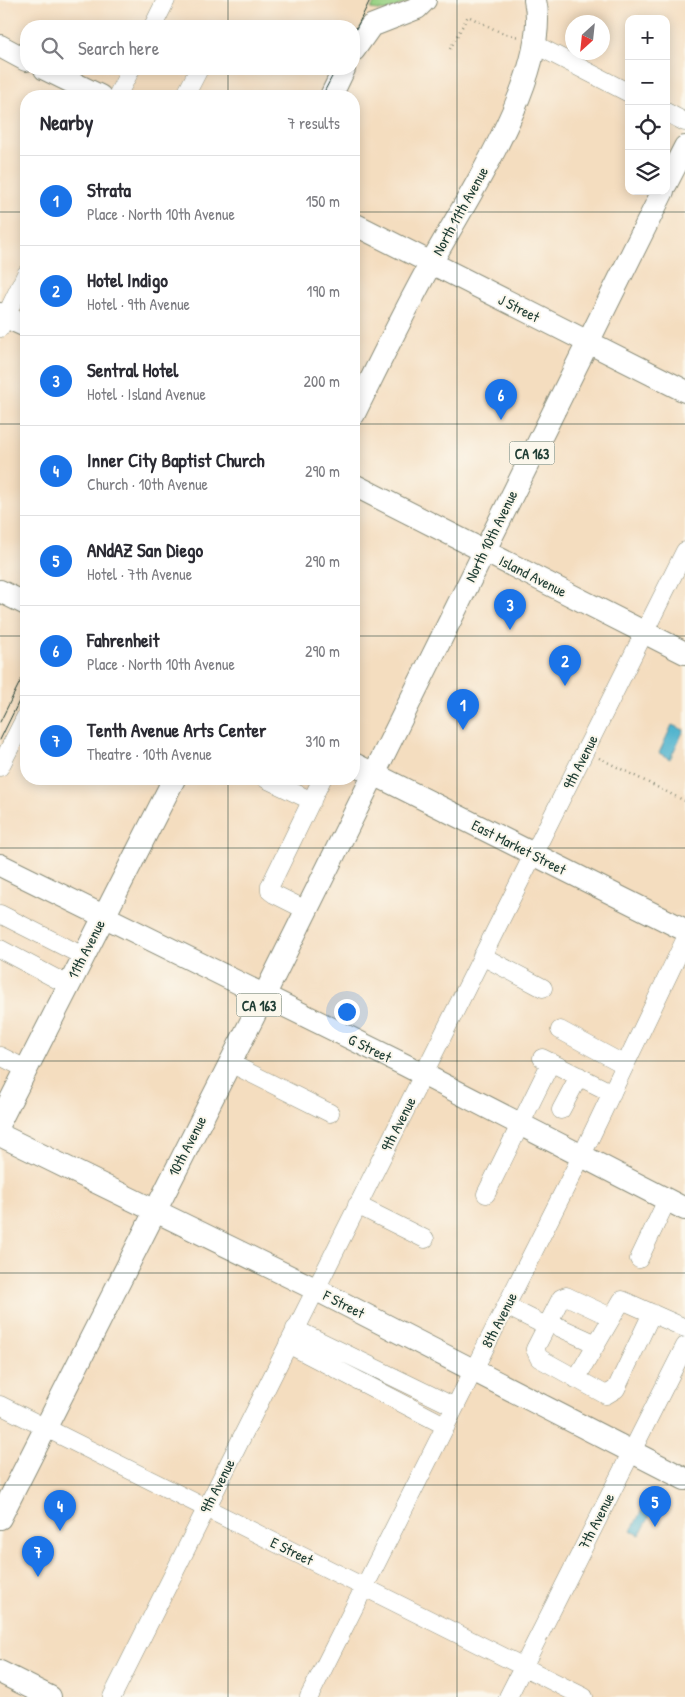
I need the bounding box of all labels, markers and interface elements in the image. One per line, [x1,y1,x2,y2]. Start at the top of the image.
north arrow [565,15,610,60]
map controls [625,15,670,195]
button: + [625,15,670,60]
search box [20,20,360,75]
icon: search [38,34,66,62]
text: Search here [78,35,159,61]
button: − [625,60,670,105]
button: locate [625,105,670,150]
text: Nearby [40,108,93,137]
text: 7 results [287,112,340,134]
button: layers [625,150,670,195]
street label: North 11th Avenue [427,163,493,259]
text: Strata [87,177,131,203]
text: 1 [53,190,59,212]
text: 150 m [306,190,340,212]
text: Place · North 10th Avenue [87,203,235,225]
text: Hotel Indigo [87,267,168,293]
text: 2 [52,280,60,302]
text: 190 m [307,280,340,302]
street label: J Street [495,289,544,328]
text: Hotel · 9th Avenue [87,293,190,315]
text: Sentral Hotel [87,357,178,383]
text: 3 [52,370,60,392]
text: 200 m [304,370,340,392]
pin: 6 [485,379,517,420]
text: Hotel · Island Avenue [87,383,206,405]
road number: CA 163 [510,442,554,464]
text: Inner City Baptist Church [87,447,264,473]
text: 4 [53,460,59,482]
text: 290 m [305,460,340,482]
text: Church · 10th Avenue [87,473,208,495]
street label: North 10th Avenue [460,487,522,585]
text: ANdAZ San Diego [87,537,203,563]
text: 5 [53,550,59,572]
text: 290 m [305,550,340,572]
street label: Island Avenue [496,550,570,602]
text: Hotel · 7th Avenue [87,563,192,585]
pin: 3 [494,589,526,630]
text: Fahrenheit [87,627,159,653]
text: 6 [53,640,59,662]
text: 290 m [305,640,340,662]
pin: 2 [549,645,581,686]
text: Place · North 10th Avenue [87,653,235,675]
pin: 1 [447,689,479,730]
text: Tenth Avenue Arts Center [87,717,266,743]
text: 7 [52,730,60,752]
text: 310 m [305,730,340,752]
street label: 9th Avenue [557,731,603,793]
text: Theatre · 10th Avenue [87,743,212,765]
street label: East Market Street [468,814,570,880]
street label: 11th Avenue [62,916,110,982]
road number: CA 163 [236,994,282,1016]
your location [334,999,360,1025]
street label: G Street [345,1029,396,1068]
street label: 9th Avenue [375,1093,421,1155]
street label: 10th Avenue [163,1112,211,1180]
street label: F Street [319,1284,369,1324]
street label: 8th Avenue [476,1289,522,1351]
street label: 9th Avenue [194,1455,240,1517]
pin: 5 [639,1486,671,1527]
street label: 7th Avenue [573,1489,619,1553]
pin: 4 [44,1490,76,1531]
street label: E Street [267,1532,318,1571]
pin: 7 [22,1536,54,1577]

